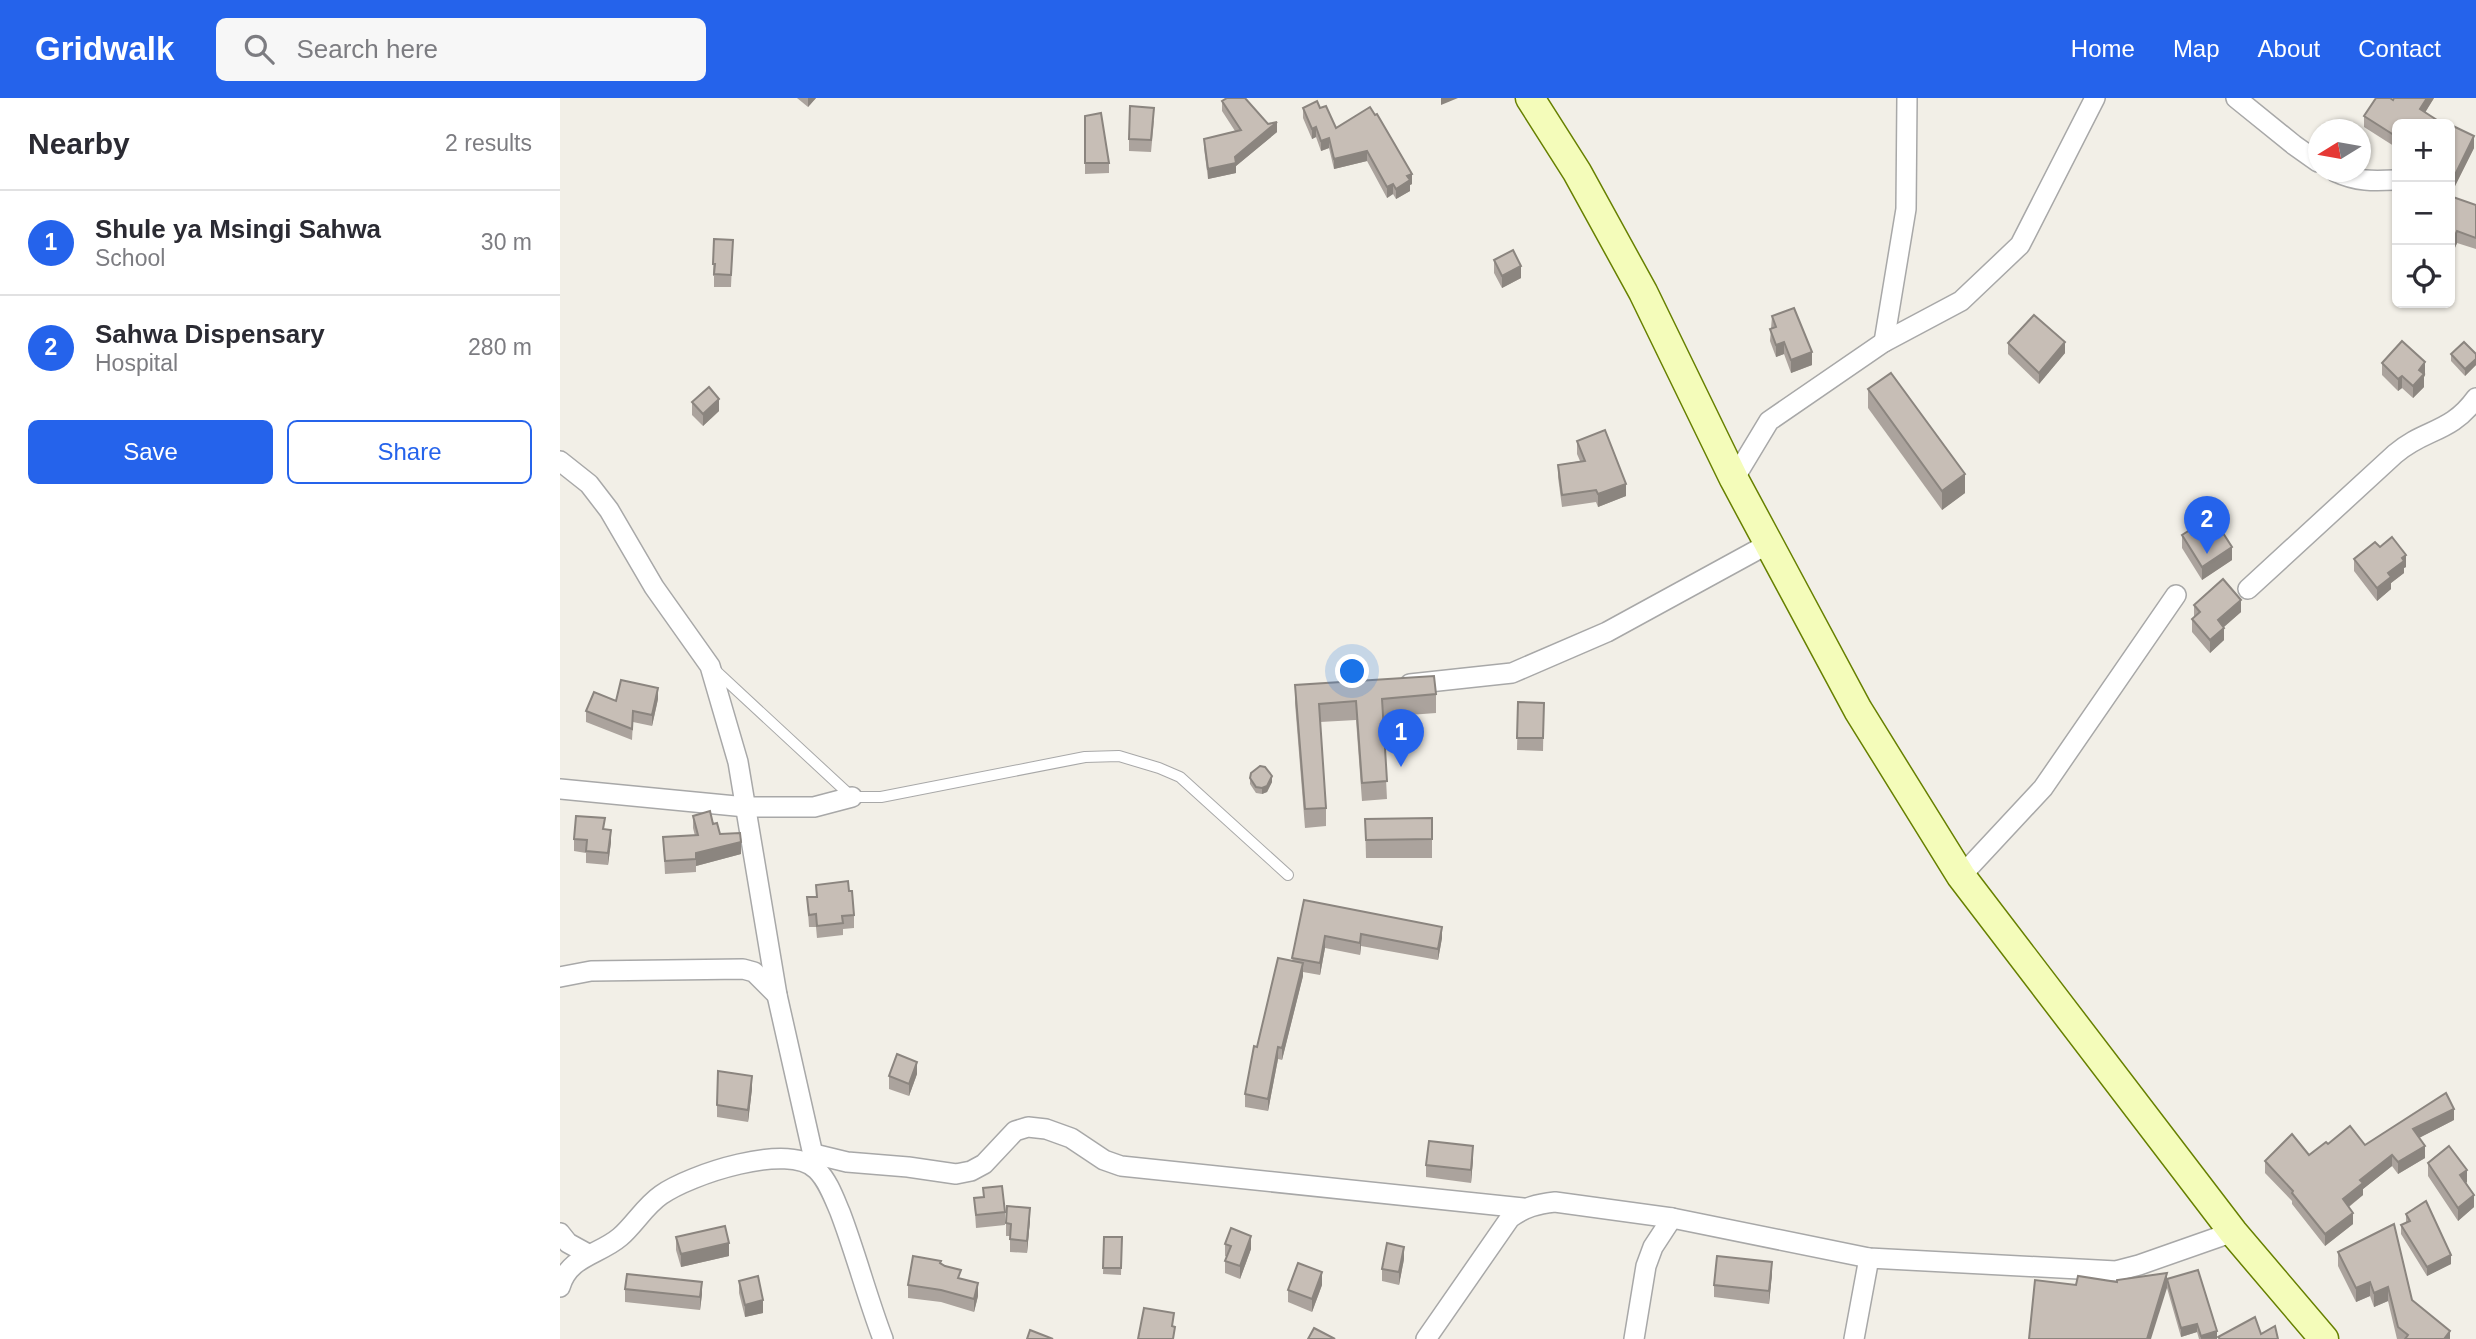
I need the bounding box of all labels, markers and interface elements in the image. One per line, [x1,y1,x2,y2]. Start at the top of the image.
search box [216,18,706,81]
text: Gridwalk [35,30,174,67]
icon: search [240,30,278,68]
text: Search here [296,34,438,64]
text: Home [2071,35,2135,62]
text: Map [2173,35,2220,62]
text: About [2258,35,2320,62]
text: Contact [2358,35,2441,62]
north arrow [2308,119,2371,182]
map controls [2392,119,2455,308]
button: + [2392,119,2455,182]
text: Nearby [28,127,130,160]
text: 2 results [445,130,532,156]
button: − [2392,182,2455,245]
text: Shule ya Msingi Sahwa [95,214,381,244]
text: 1 [45,229,57,255]
text: 30 m [481,229,532,255]
text: School [95,245,165,271]
button: locate [2392,245,2455,308]
text: Sahwa Dispensary [95,319,325,349]
text: 2 [45,334,57,360]
text: 280 m [468,334,532,360]
text: Hospital [95,350,178,376]
button: Save [28,420,273,484]
button: Share [287,420,532,484]
pin: 2 [2184,496,2230,554]
your location [1335,654,1369,688]
pin: 1 [1378,709,1424,767]

